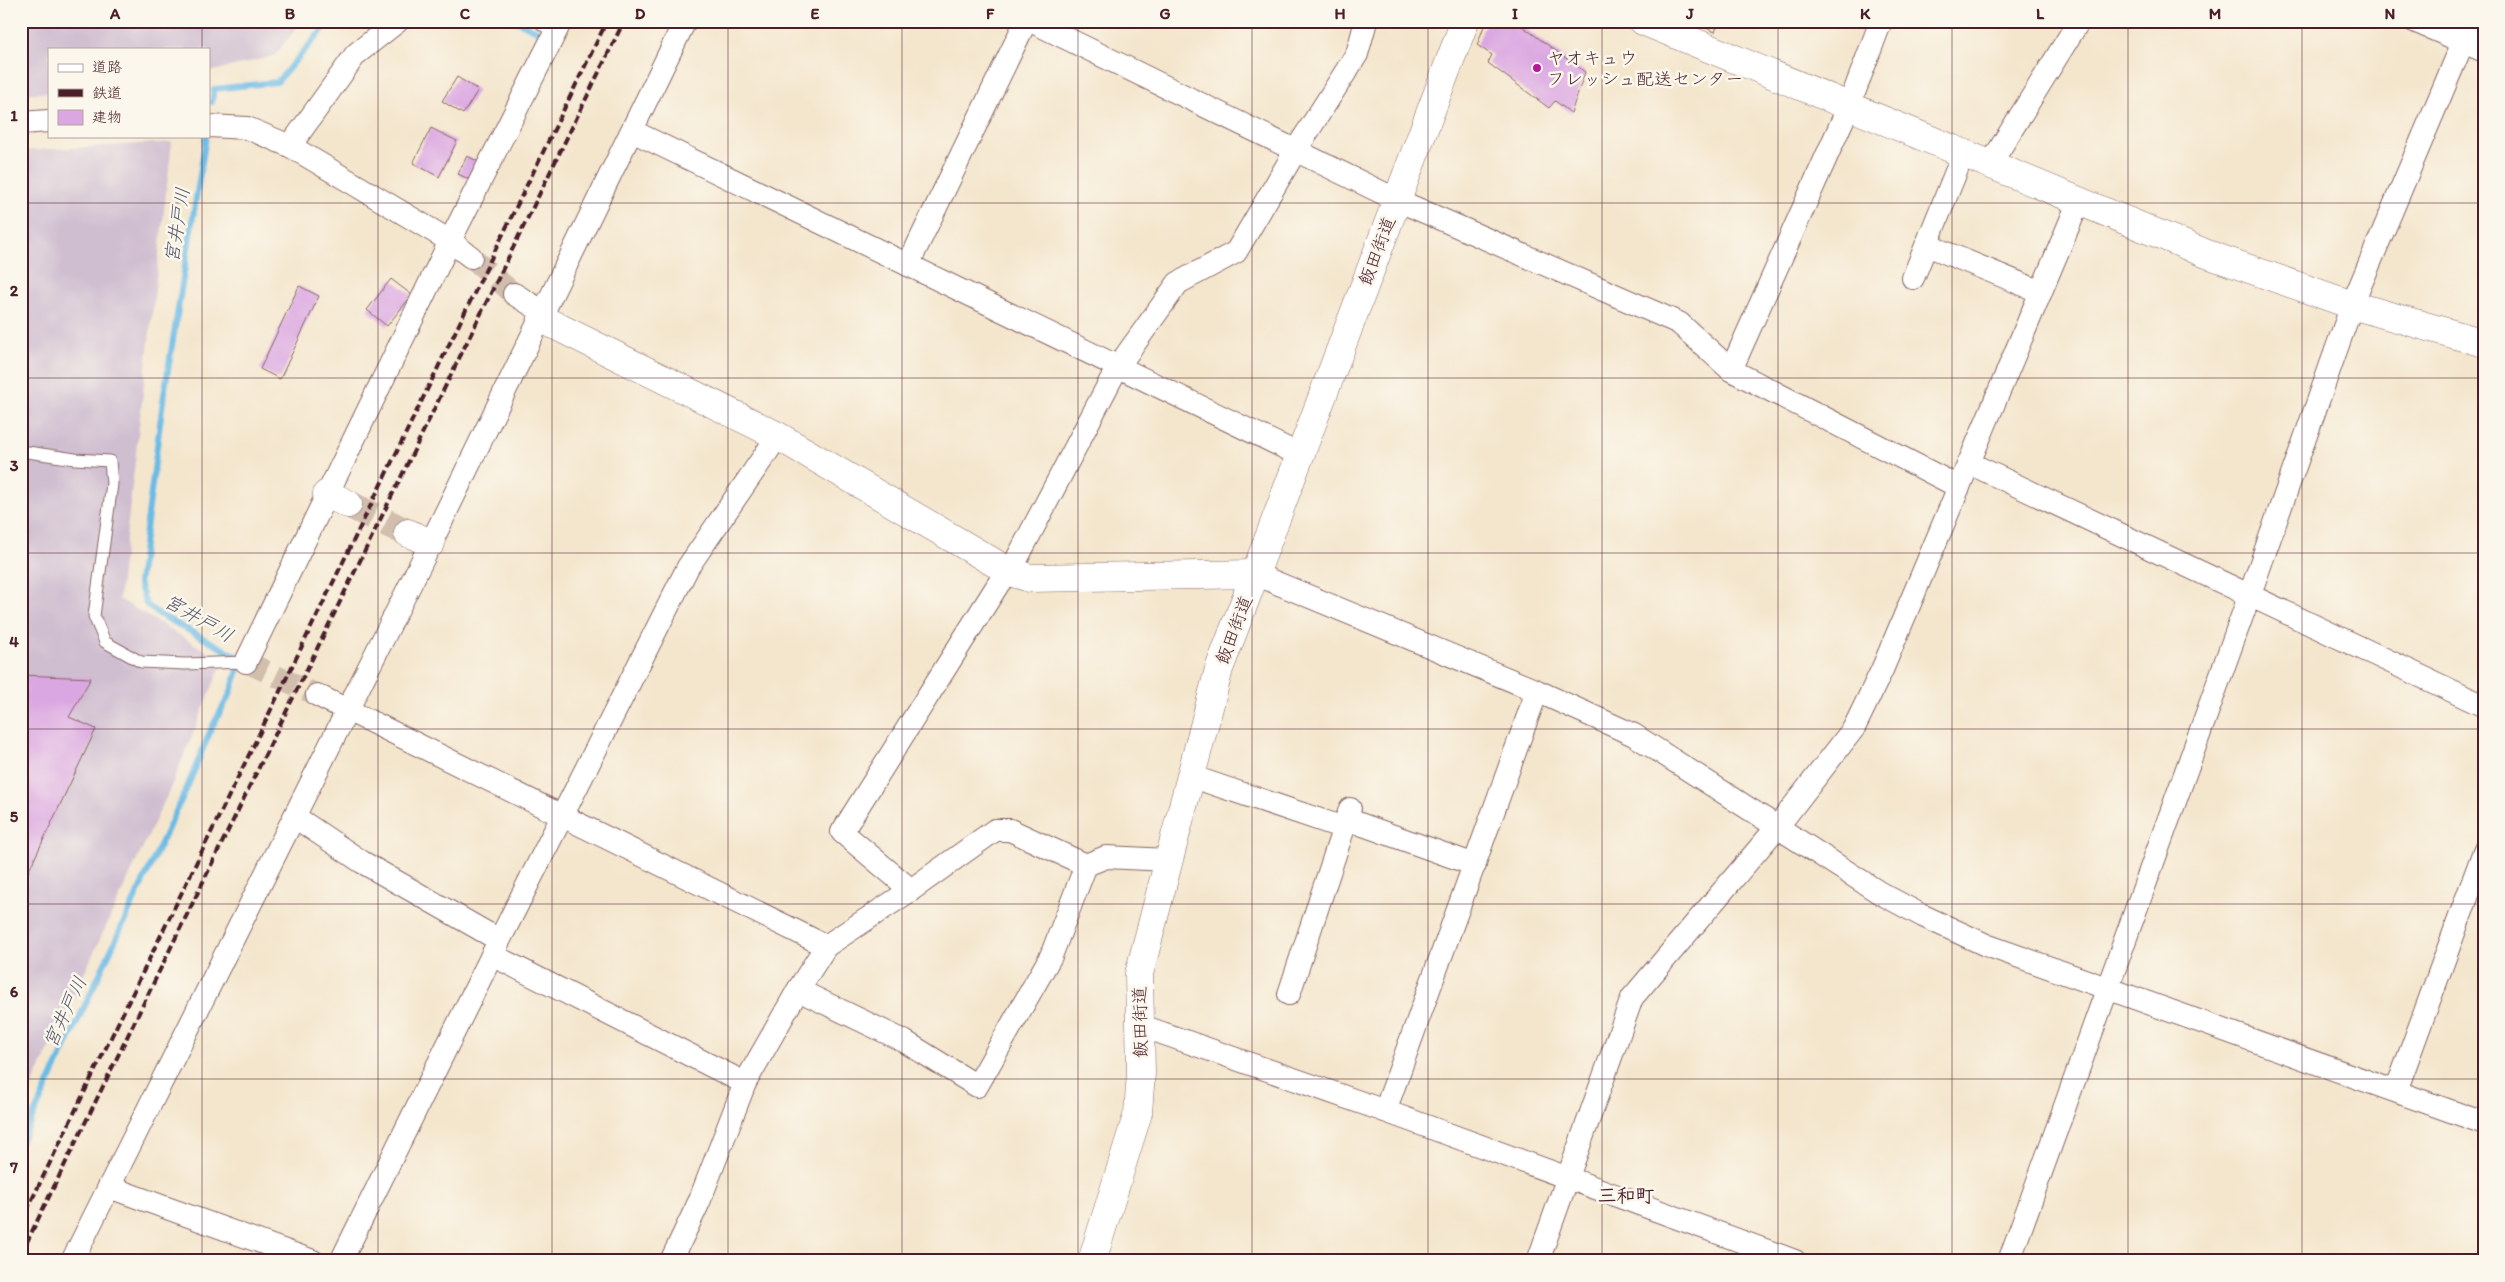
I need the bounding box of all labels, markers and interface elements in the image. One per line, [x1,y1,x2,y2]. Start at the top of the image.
text: A [109,4,121,23]
text: B [285,4,296,23]
text: C [460,4,471,23]
text: D [635,4,646,23]
text: E [811,4,820,23]
text: F [986,4,995,23]
text: G [1159,4,1171,23]
text: H [1334,4,1346,23]
text: I [1512,4,1518,23]
text: J [1685,4,1694,23]
text: K [1860,4,1871,23]
text: L [2036,4,2045,23]
text: M [2209,4,2221,23]
text: N [2385,4,2395,23]
place label: ヤオキュウ フレッシュ配送センター [1547,47,1743,90]
legend [48,48,210,138]
text: 道路 [92,58,122,76]
marker: ヤオキュウ フレッシュ配送センター [1531,62,1543,74]
text: 鉄道 [92,84,122,102]
text: 1 [10,106,18,125]
text: 建物 [92,108,122,126]
water label: 宮井戸川 [160,186,194,264]
street label: 飯田街道 [1354,213,1400,289]
text: 2 [10,281,19,300]
text: 3 [10,456,19,475]
water label: 宮井戸川 [160,589,238,647]
street label: 飯田街道 [1211,592,1257,668]
text: 4 [9,632,19,651]
text: 5 [10,807,19,826]
water label: 宮井戸川 [39,973,91,1051]
text: 6 [10,982,19,1001]
street label: 飯田街道 [1128,986,1152,1058]
text: 7 [9,1158,18,1177]
district label: 三和町 [1597,1184,1655,1207]

